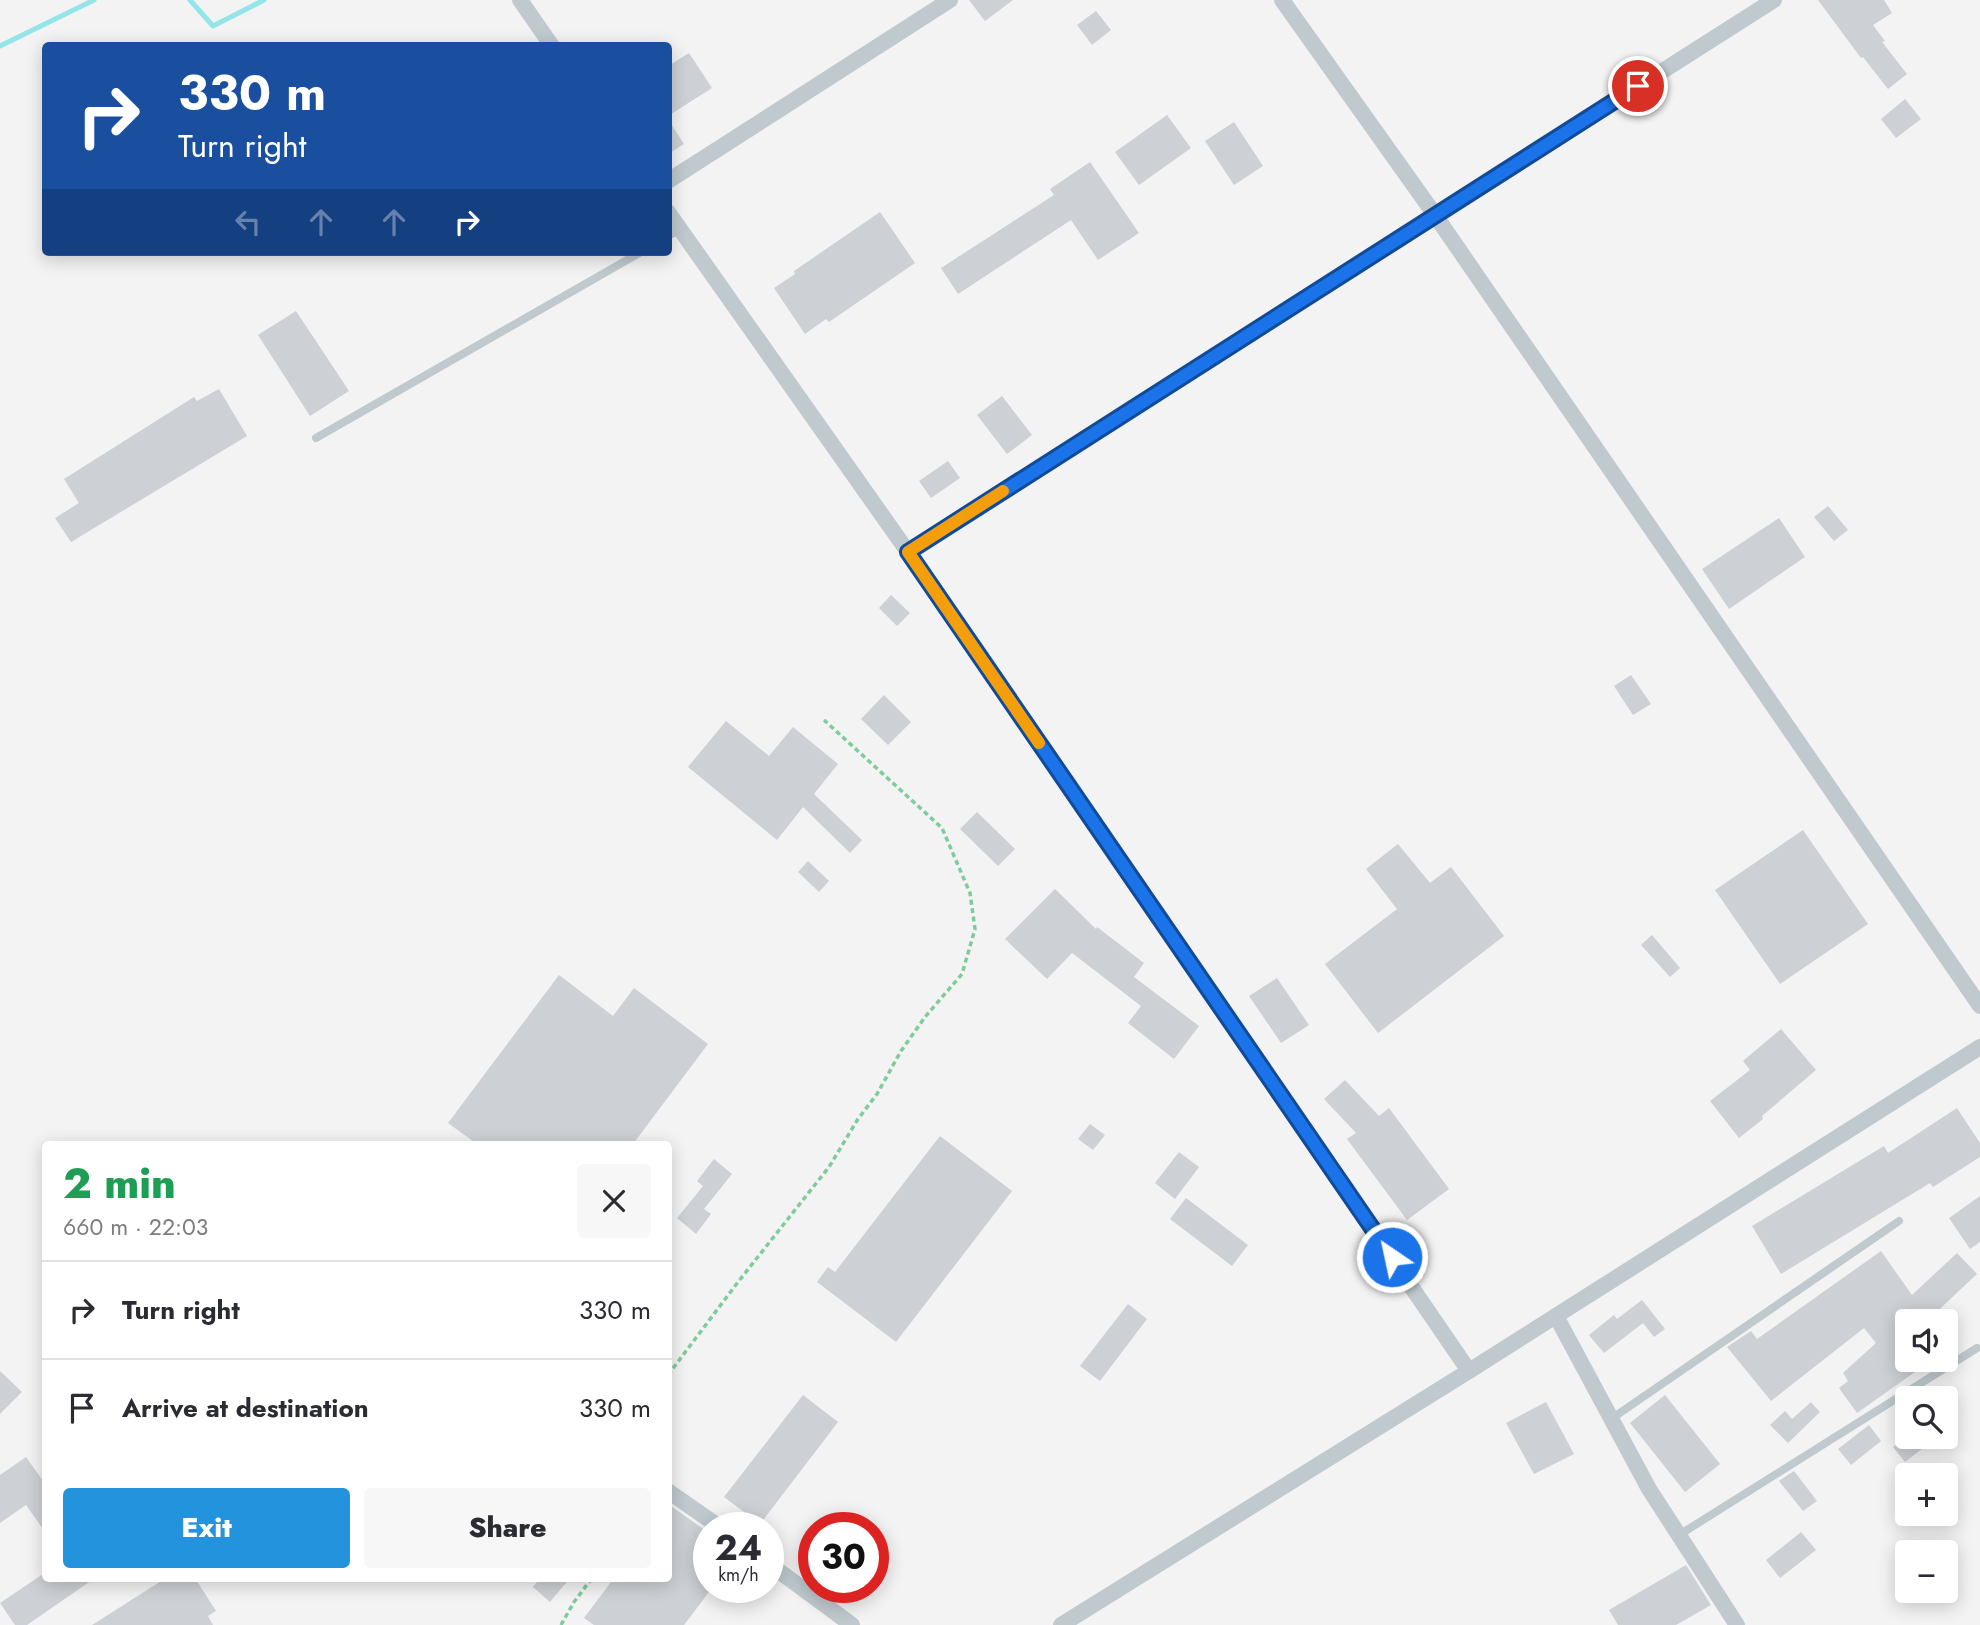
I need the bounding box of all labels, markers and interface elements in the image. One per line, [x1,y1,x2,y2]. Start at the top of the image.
pin [1608,56,1668,116]
text: 330 m [178,58,326,128]
icon: arrive [1619,67,1657,105]
icon: right [63,70,154,161]
text: Turn right [178,123,307,169]
icon: left [229,203,267,241]
icon: ahead [302,203,340,241]
icon: ahead [375,203,413,241]
icon: right [448,203,486,241]
text: 2 min [63,1153,176,1214]
button: close [577,1164,651,1238]
text: 660 m · 22:03 [63,1210,208,1244]
position arrow [1355,1220,1429,1294]
icon: right [63,1291,101,1329]
text: Turn right [122,1291,240,1329]
text: 330 m [579,1291,651,1329]
map controls [1895,1309,1958,1603]
button: sound [1895,1309,1958,1372]
button: search [1895,1386,1958,1449]
icon: arrive [63,1389,101,1427]
text: Arrive at destination [122,1389,369,1427]
text: 330 m [579,1389,651,1427]
button: + [1895,1463,1958,1526]
button: Exit [63,1488,350,1568]
button: Share [364,1488,651,1568]
speed limit sign: 30 [798,1512,889,1603]
text: 24 [715,1523,762,1573]
button: − [1895,1540,1958,1603]
text: km/h [718,1562,759,1588]

